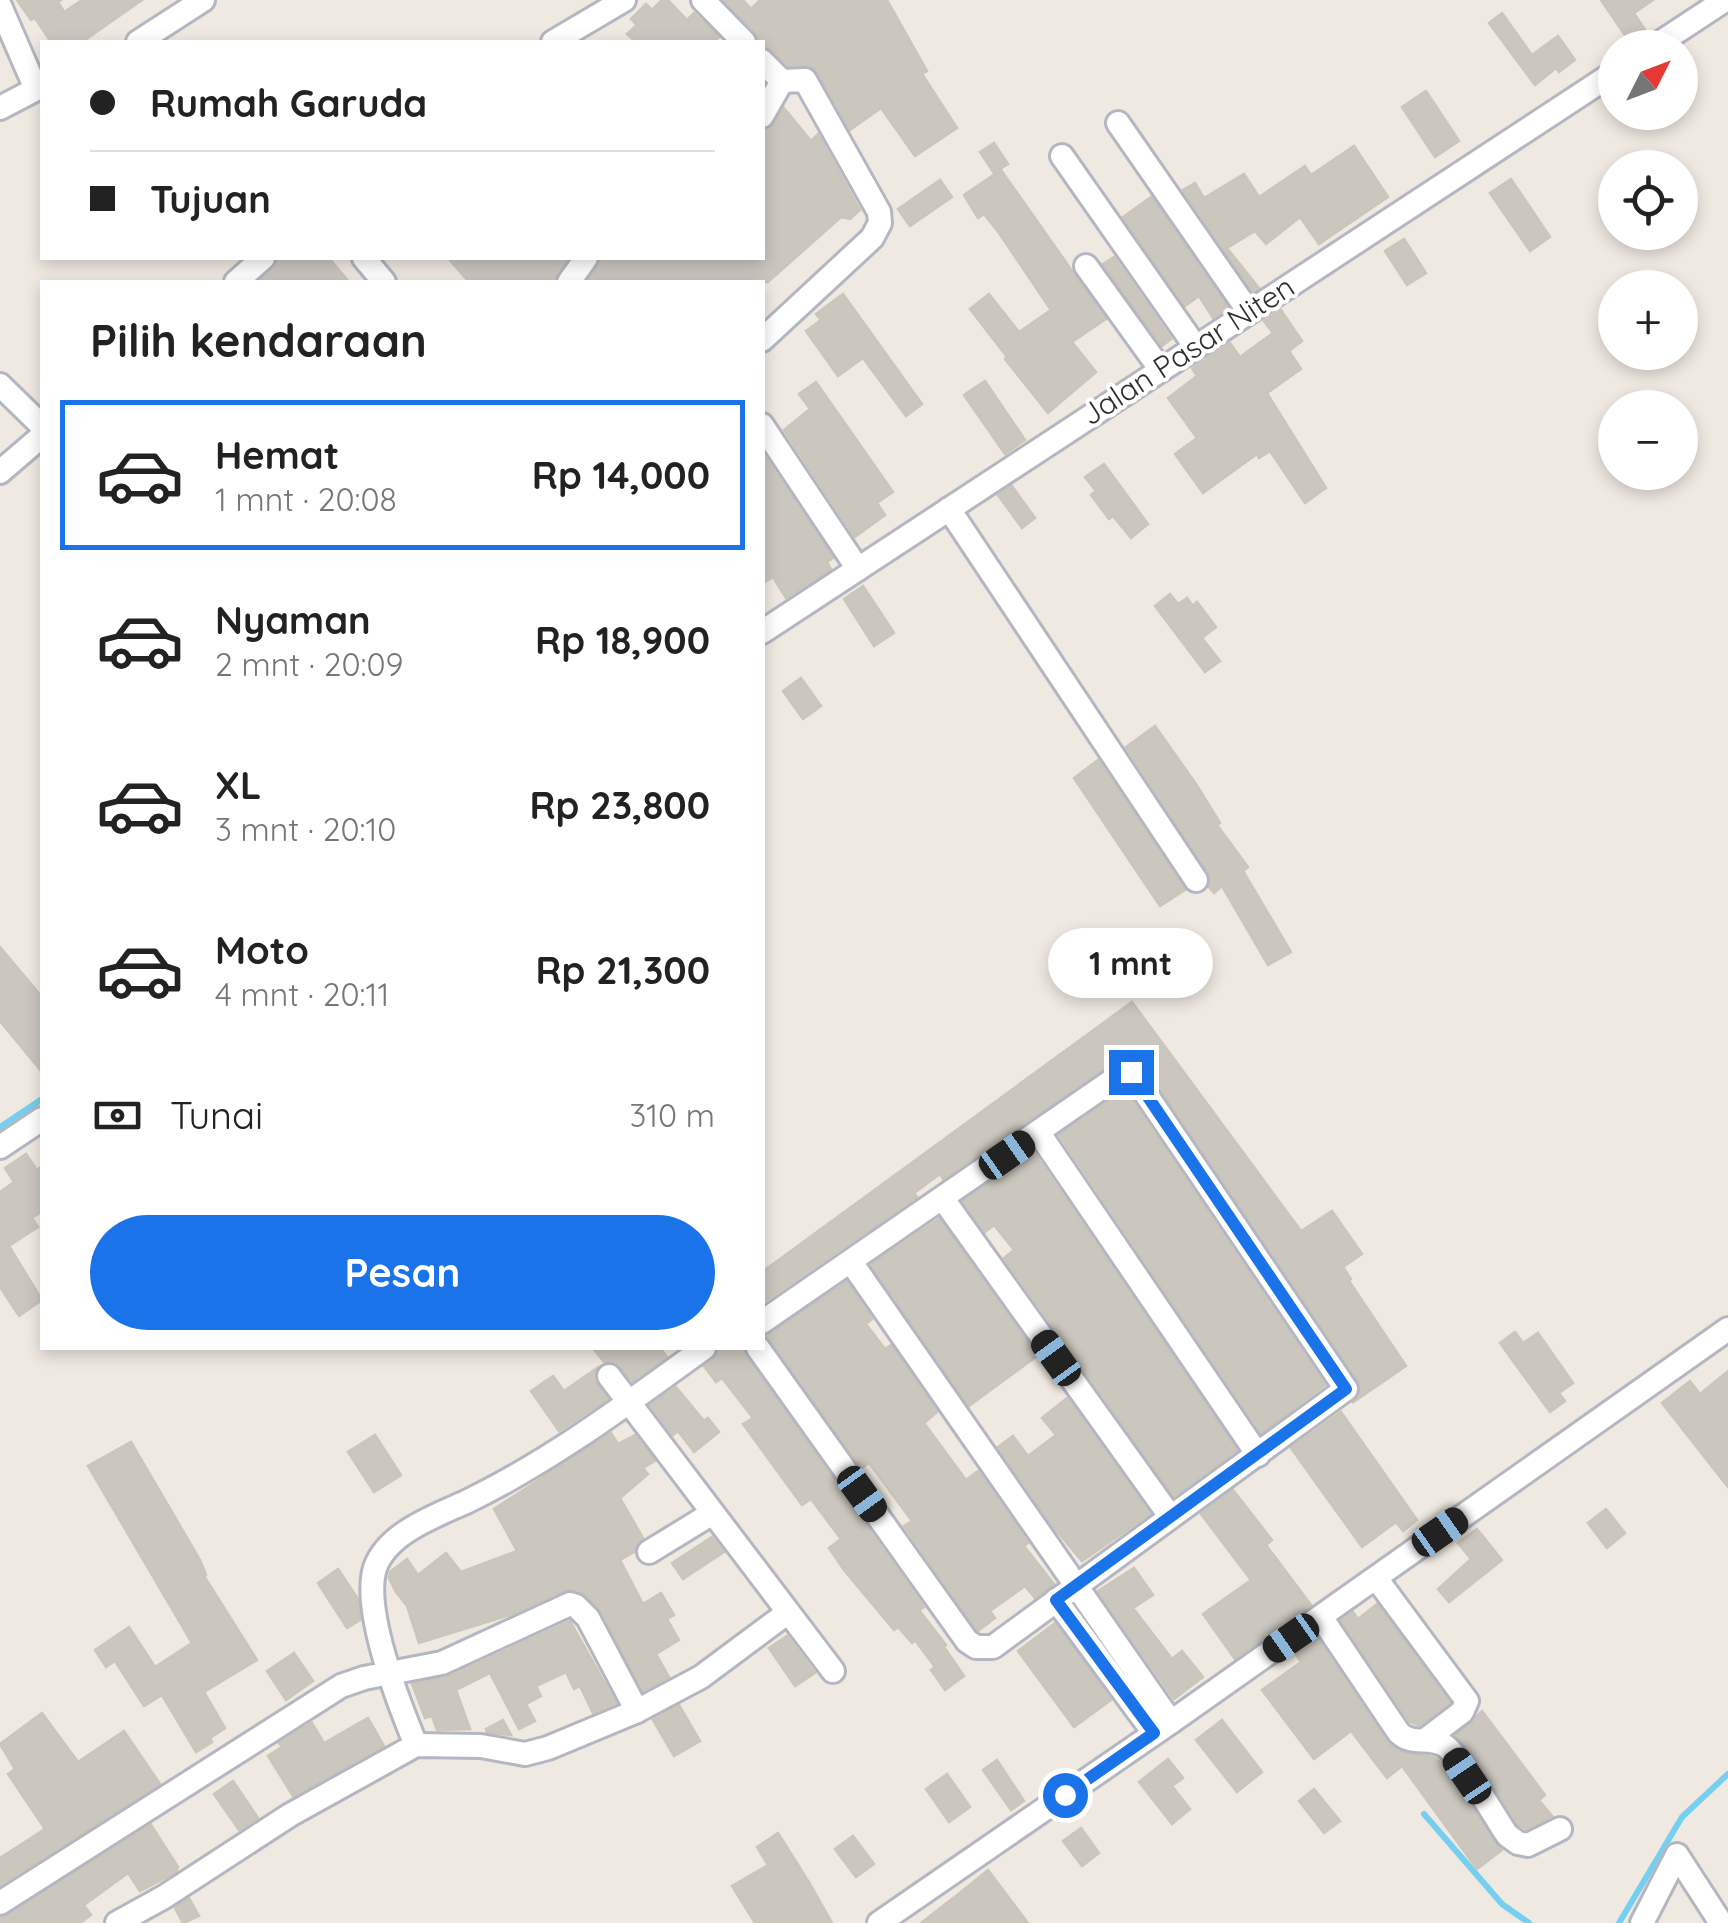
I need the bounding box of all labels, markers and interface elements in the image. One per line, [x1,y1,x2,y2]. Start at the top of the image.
north arrow [1598,30,1698,130]
map controls [1598,30,1698,490]
text: Rumah Garuda [150,79,427,127]
button: locate [1598,150,1698,250]
text: Tujuan [150,175,271,223]
street label: Jalan Pasar Niten [1074,267,1301,433]
button: + [1598,270,1698,370]
text: Pilih kendaraan [90,312,427,368]
button: − [1598,390,1698,490]
icon: car [95,430,185,520]
text: Hemat [215,431,339,479]
text: Rp 14,000 [532,451,710,499]
text: 1 mnt · 20:08 [215,479,397,519]
icon: car [95,595,185,685]
text: Nyaman [215,596,371,644]
text: Rp 18,900 [535,616,710,664]
text: 2 mnt · 20:09 [215,644,403,684]
icon: car [95,760,185,850]
text: XL [215,761,261,809]
text: Rp 23,800 [529,781,710,829]
text: 3 mnt · 20:10 [215,809,396,849]
icon: car [95,925,185,1015]
text: Moto [215,926,309,974]
callout: 1 mnt [1048,927,1214,997]
text: 1 mnt [1089,943,1172,983]
text: Rp 21,300 [535,946,710,994]
text: 4 mnt · 20:11 [215,974,389,1014]
route end [1109,1050,1154,1095]
icon: cash [90,1088,145,1143]
text: Tunai [170,1091,263,1139]
text: 310 m [629,1095,715,1135]
car [974,1126,1040,1184]
button: Pesan [90,1215,715,1330]
car [1026,1325,1086,1391]
car [832,1461,892,1527]
car [1407,1503,1473,1561]
car [1258,1609,1324,1667]
car [1438,1743,1496,1809]
route start [1043,1773,1088,1818]

